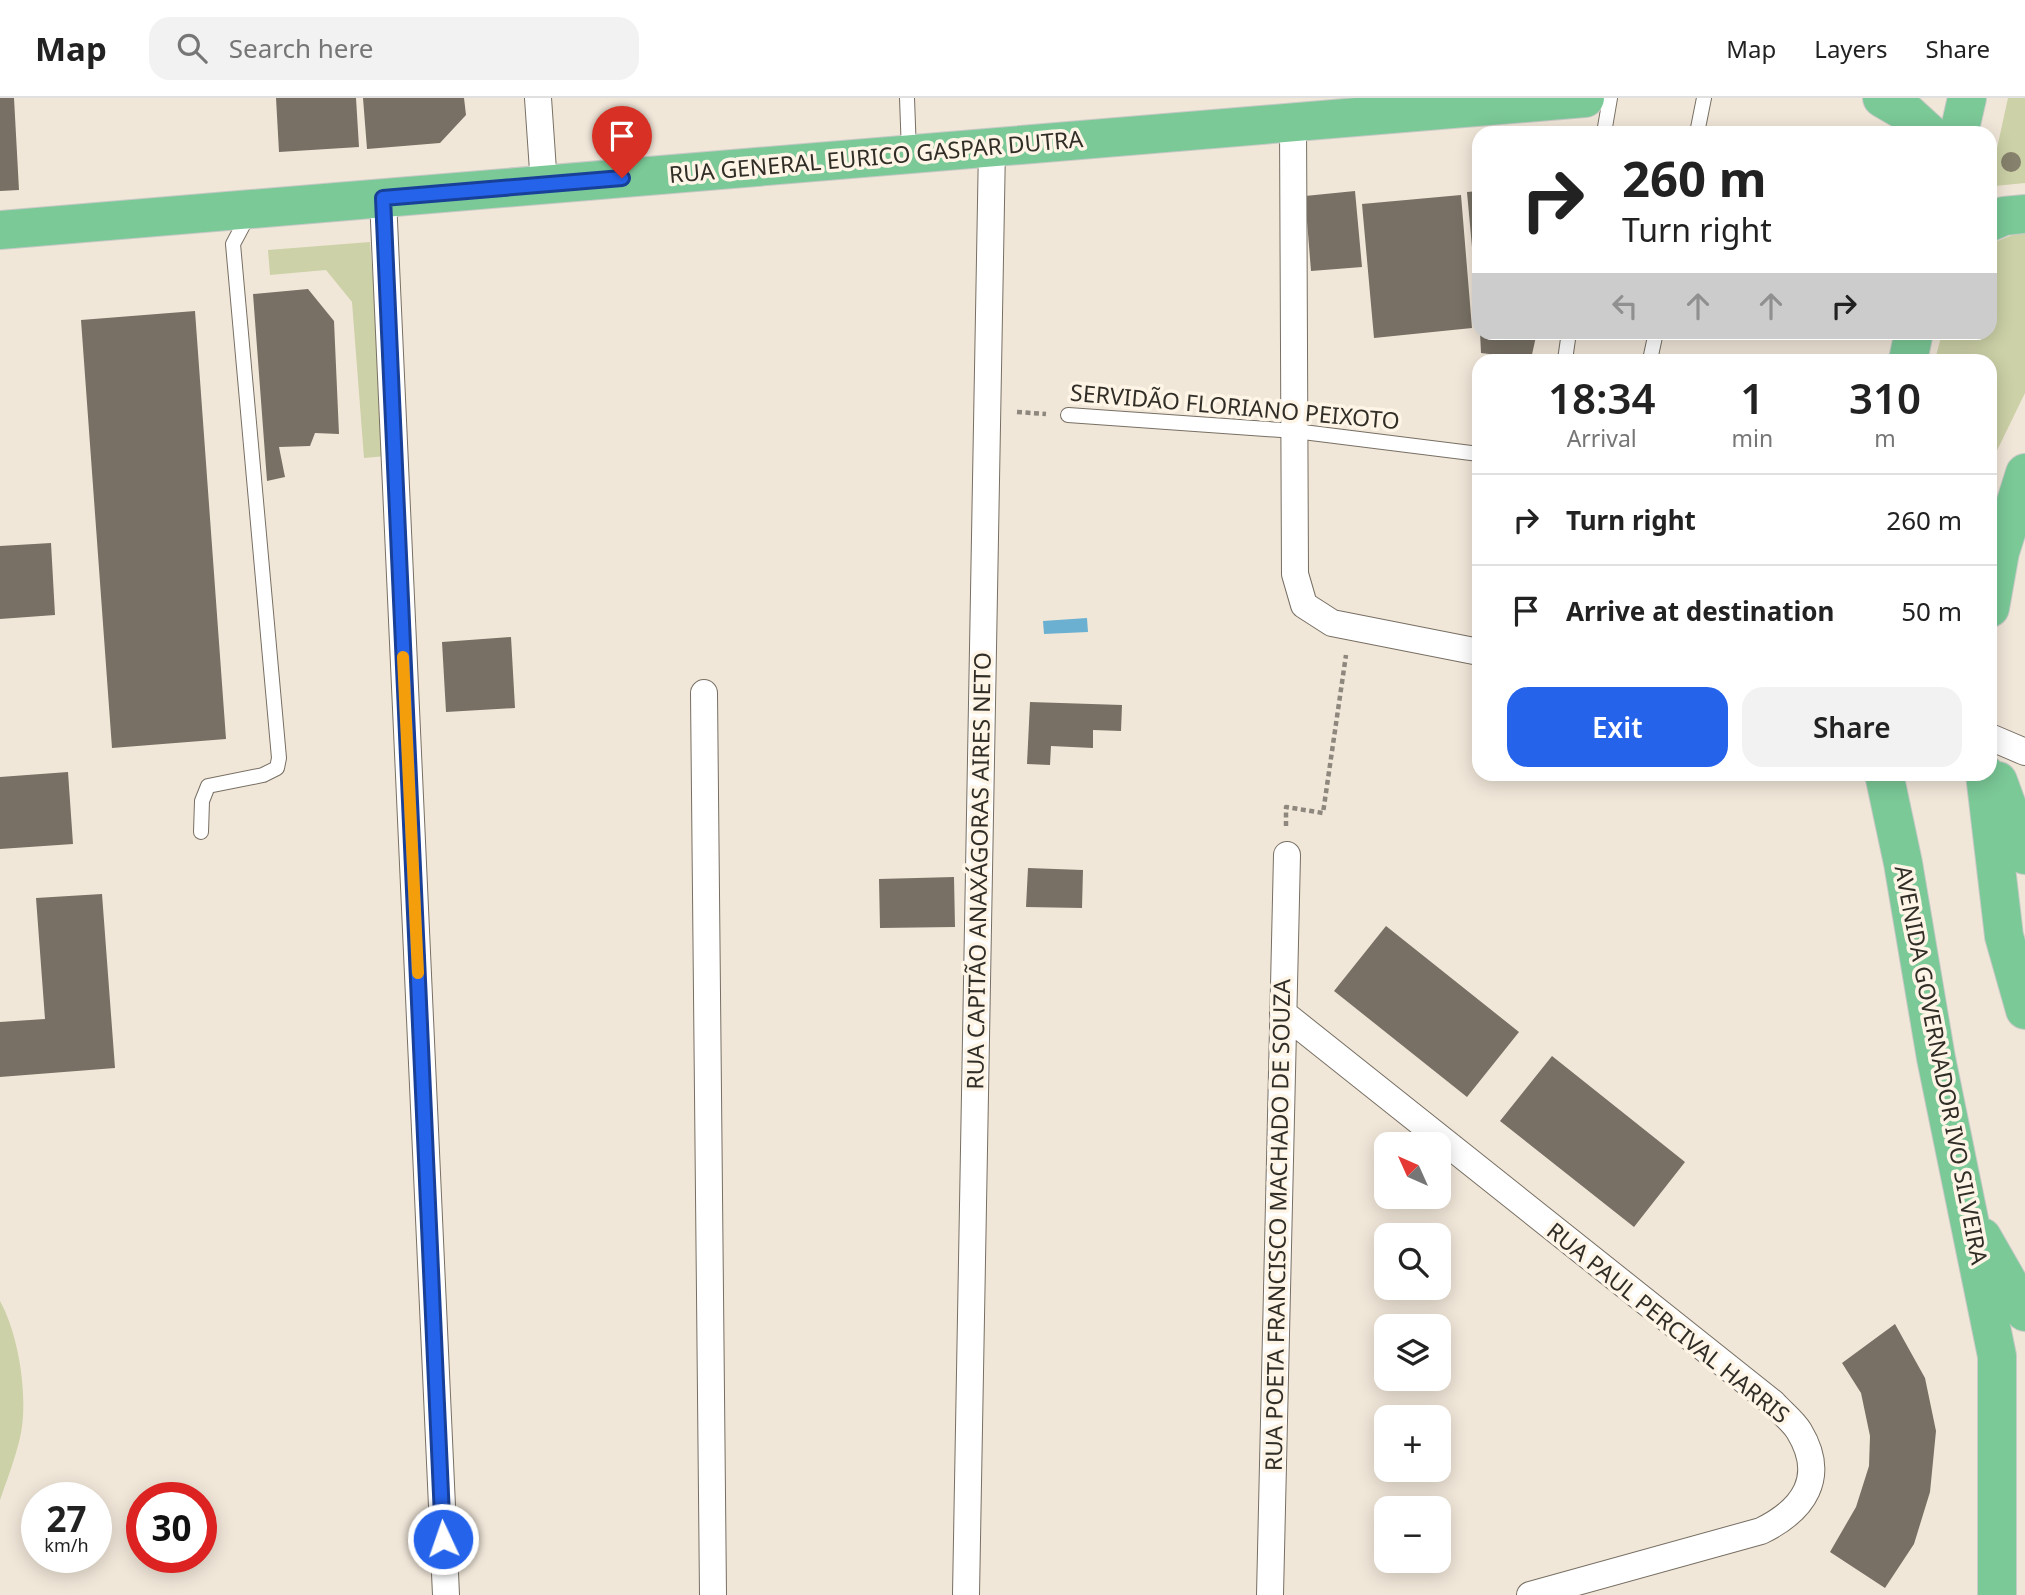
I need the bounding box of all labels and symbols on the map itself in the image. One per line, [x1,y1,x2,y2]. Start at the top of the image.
pin [592,106,652,178]
street label: RUA GENERAL EURICO GASPAR DUTRA [668,122,1084,190]
street label: SERVIDÃO FLORIANO PEIXOTO [1069,376,1401,436]
street label: RUA CAPITÃO ANAXÁGORAS AIRES NETO [958,652,998,1090]
street label: AVENIDA GOVERNADOR IVO SILVEIRA [1888,863,1996,1267]
street label: RUA POETA FRANCISCO MACHADO DE SOUZA [1257,978,1297,1471]
north arrow [1374,1132,1451,1209]
street label: RUA PAUL PERCIVAL HARRIS [1541,1214,1797,1430]
speed limit sign: 30 [126,1482,217,1573]
position arrow [406,1502,480,1576]

